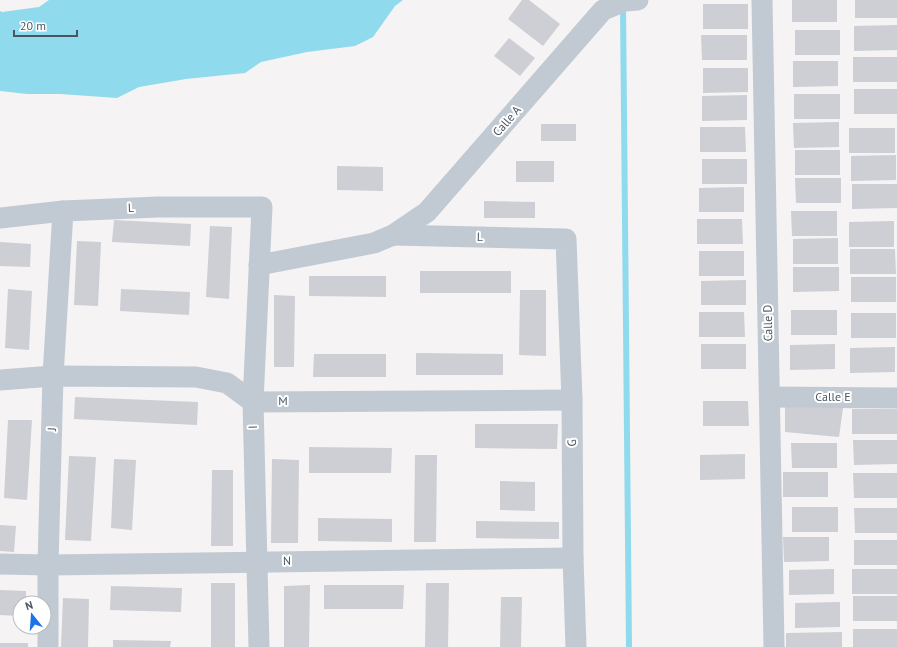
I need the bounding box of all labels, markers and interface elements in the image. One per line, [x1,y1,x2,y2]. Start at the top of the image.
scale bar [14,12,77,38]
text: 20 m [20,18,46,33]
street label: Calle A [489,102,524,139]
street label: L [128,200,134,215]
street label: L [477,229,483,244]
street label: Calle D [760,304,775,342]
street label: Calle E [815,389,851,404]
street label: M [278,393,288,408]
street label: I [245,425,260,429]
street label: J [44,427,59,432]
street label: G [564,439,579,447]
street label: N [283,553,291,568]
north arrow [12,595,52,635]
text: N [24,598,35,613]

